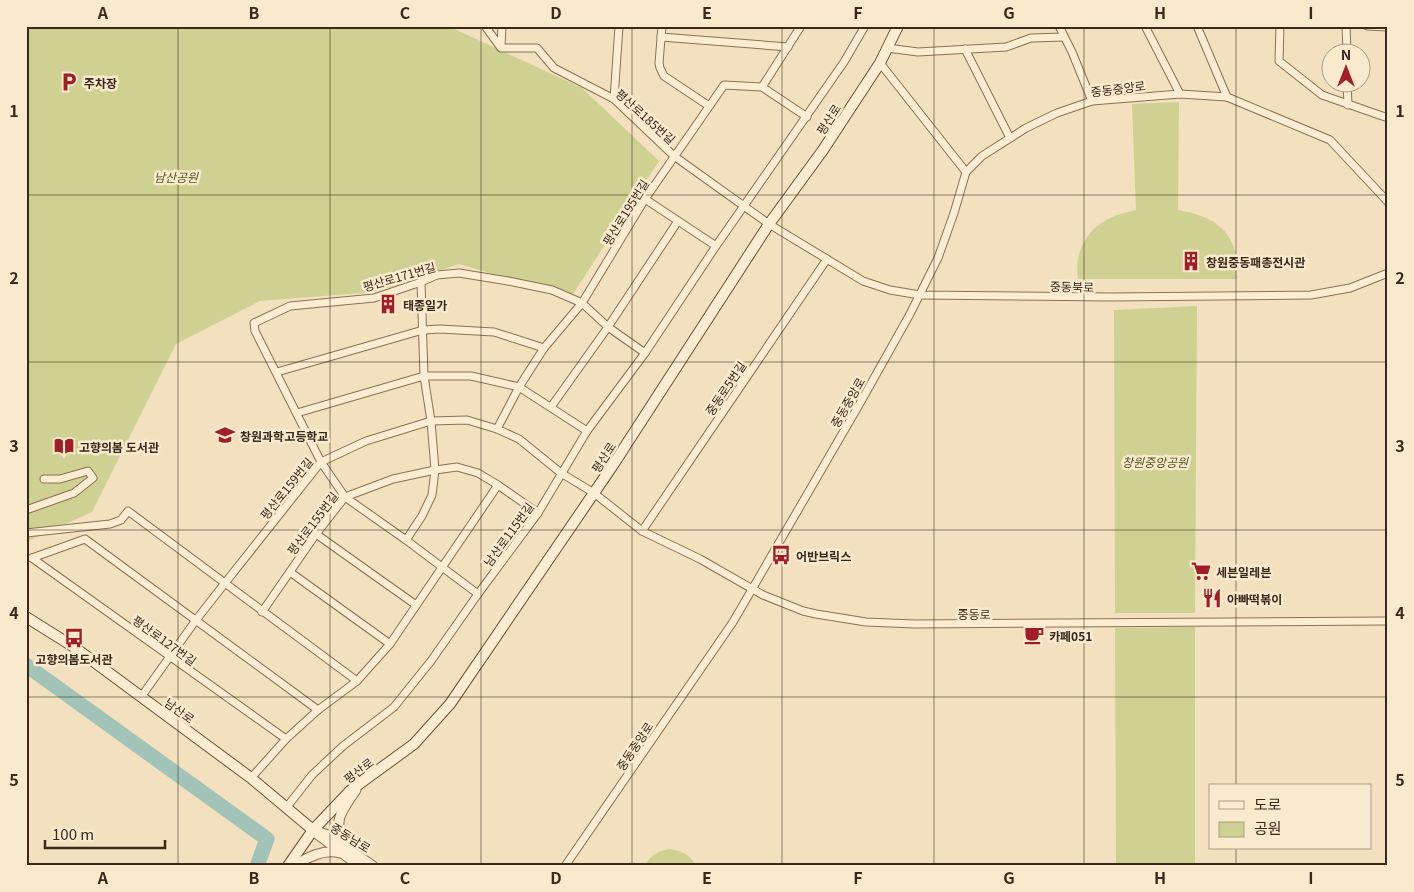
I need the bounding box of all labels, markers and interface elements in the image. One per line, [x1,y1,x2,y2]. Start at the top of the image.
text: A [97,0,109,24]
text: B [249,0,260,24]
text: C [400,0,411,24]
text: D [550,0,562,24]
text: E [702,0,712,24]
text: F [853,0,863,24]
text: G [1003,0,1015,24]
text: H [1154,0,1166,24]
text: I [1308,0,1314,24]
north arrow [1322,42,1372,92]
text: N [1341,44,1351,64]
parking icon: 주차장 [58,71,80,93]
place label: 주차장 [84,74,117,91]
street label: 중동중앙로 [1090,76,1146,100]
street label: 평산로185번길 [612,85,680,147]
text: 1 [9,98,19,122]
text: 1 [1395,98,1405,122]
street label: 평산로 [812,100,844,138]
park label: 남산공원 [154,168,199,185]
street label: 평산로195번길 [598,176,652,248]
building icon: 창원중동패총전시관 [1180,250,1202,272]
place label: 창원중동패총전시관 [1206,253,1305,270]
street label: 평산로171번길 [361,257,437,295]
text: 2 [9,265,19,289]
text: 2 [1395,265,1405,289]
street label: 중동북로 [1050,277,1094,295]
building icon: 태종일가 [377,293,399,315]
place label: 태종일가 [403,296,447,313]
street label: 중동로5번길 [701,358,749,418]
street label: 중동중앙로 [826,374,868,430]
school or university icon: 창원과학고등학교 [214,424,236,446]
place label: 창원과학고등학교 [240,427,328,444]
text: 3 [9,433,19,457]
text: 3 [1395,433,1405,457]
library icon: 고향의봄 도서관 [53,435,75,457]
place label: 고향의봄 도서관 [79,438,159,455]
street label: 평산로 [587,438,619,476]
street label: 평산로159번길 [256,453,316,523]
park label: 창원중앙공원 [1122,453,1189,470]
street label: 평산로155번길 [283,488,341,558]
street label: 남산로115번길 [479,499,537,569]
bus stop icon: 어반브릭스 [770,544,792,566]
place label: 어반브릭스 [796,547,851,564]
supermarket icon: 세븐일레븐 [1190,560,1212,582]
place label: 세븐일레븐 [1216,563,1271,580]
restaurant icon: 아빠떡볶이 [1201,587,1223,609]
place label: 아빠떡볶이 [1227,590,1282,607]
text: 4 [9,600,19,624]
text: 4 [1395,600,1405,624]
street label: 중동로 [957,605,991,622]
street label: 평산로127번길 [130,611,200,669]
cafe icon: 카페051 [1023,624,1045,646]
bus stop icon: 고향의봄도서관 [63,627,85,649]
place label: 카페051 [1049,627,1092,644]
place label: 고향의봄도서관 [35,650,113,667]
street label: 남산로 [162,693,198,727]
street label: 중동중앙로 [612,718,656,774]
street label: 평산로 [340,753,376,787]
text: 5 [9,767,19,791]
text: 5 [1395,767,1405,791]
legend [1209,784,1372,850]
text: 도로 [1254,793,1282,814]
scale bar [45,817,165,849]
text: 공원 [1254,817,1282,838]
street label: 중동남로 [328,818,374,856]
text: 100 m [52,823,94,844]
text: A [97,865,109,889]
text: B [249,865,260,889]
text: C [400,865,411,889]
text: D [550,865,562,889]
text: E [702,865,712,889]
text: F [853,865,863,889]
text: G [1003,865,1015,889]
text: H [1154,865,1166,889]
text: I [1308,865,1314,889]

